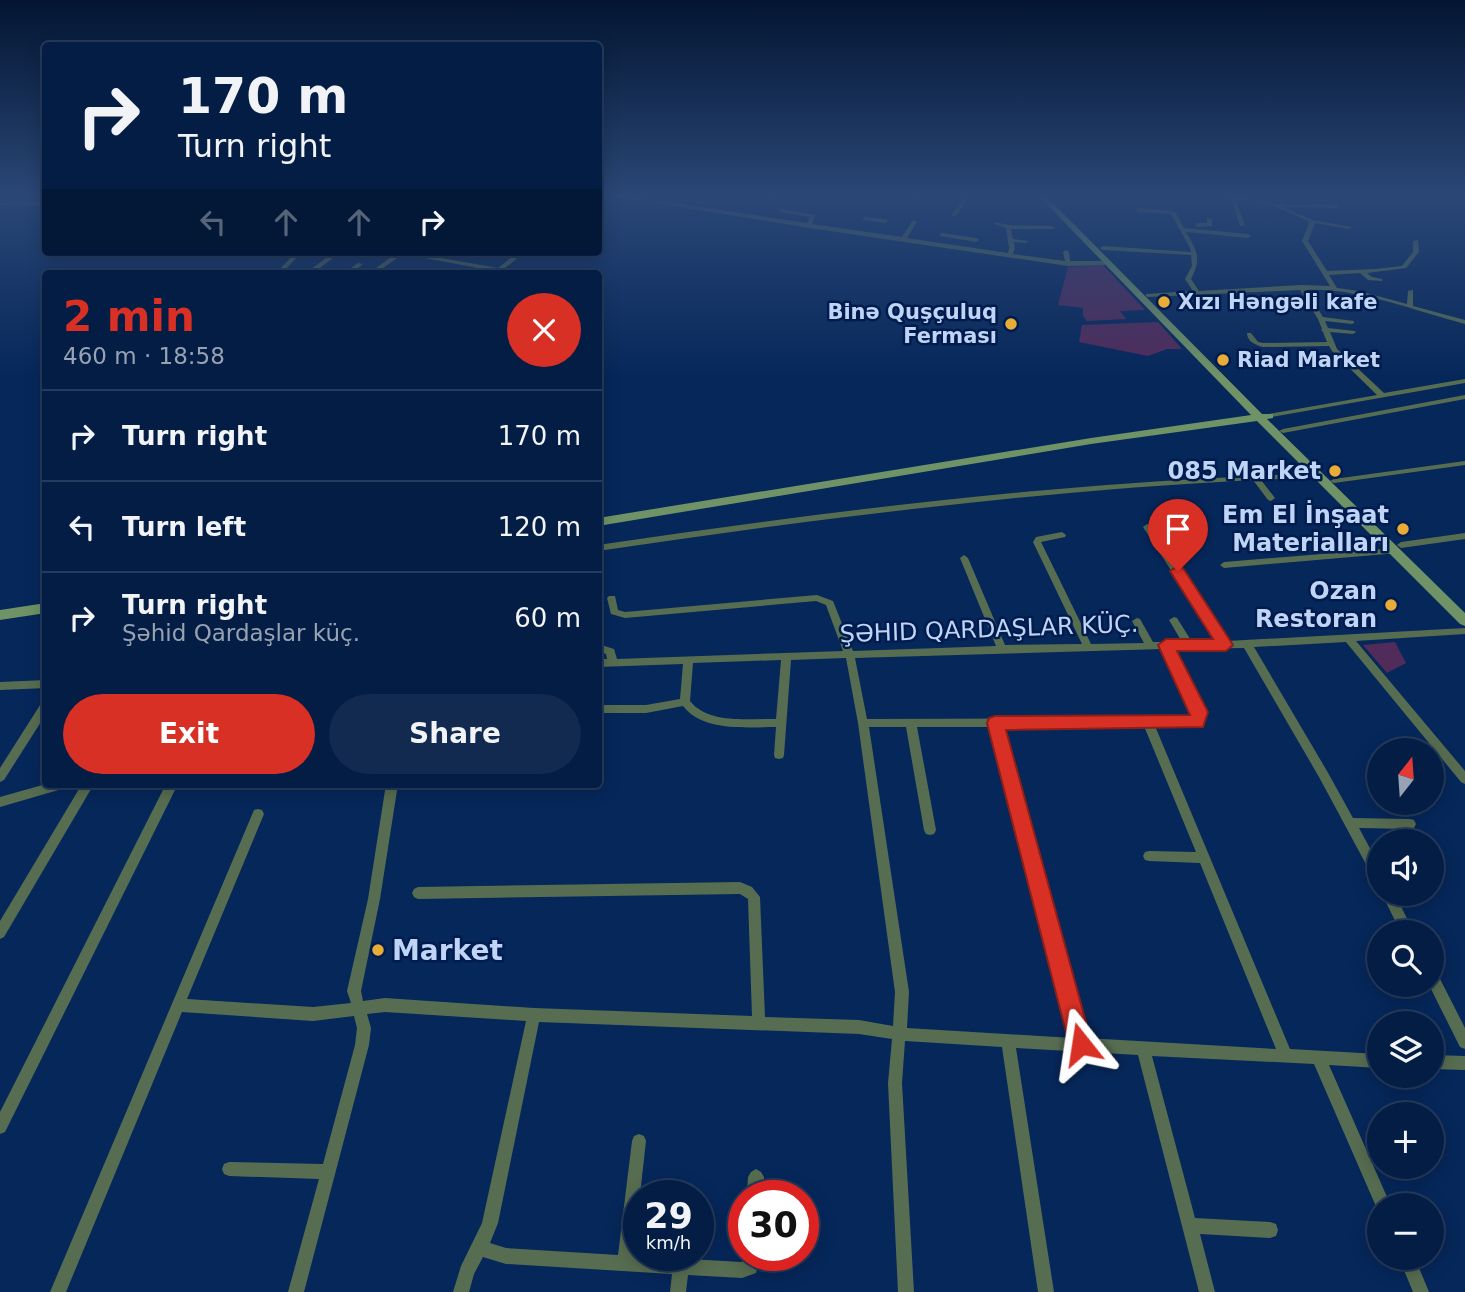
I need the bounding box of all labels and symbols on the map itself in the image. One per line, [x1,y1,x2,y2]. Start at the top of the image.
place label: Xızı Həngəli kafe [1178,290,1377,314]
marker: Xızı Həngəli kafe [1156,294,1172,310]
place label: Binə Quşçuluq Ferması [827,300,997,348]
marker: Binə Quşçuluq Ferması [1003,316,1019,332]
place label: Riad Market [1237,348,1380,372]
marker: Riad Market [1215,352,1231,368]
place label: 085 Market [1168,457,1321,485]
marker: 085 Market [1327,463,1343,479]
pin [1148,499,1208,571]
place label: Em El İnşaat Materialları [1222,500,1389,557]
marker: Em El İnşaat Materialları [1395,521,1411,537]
place label: Ozan Restoran [1255,577,1377,633]
marker: Ozan Restoran [1383,597,1399,613]
street label: ŞƏHID QARDAŞLAR KÜÇ. [839,609,1139,648]
north arrow [1367,738,1444,816]
place label: Market [392,934,503,967]
marker: Market [370,942,386,958]
position arrow [1044,1007,1118,1081]
speed limit sign: 30 [728,1180,819,1271]

